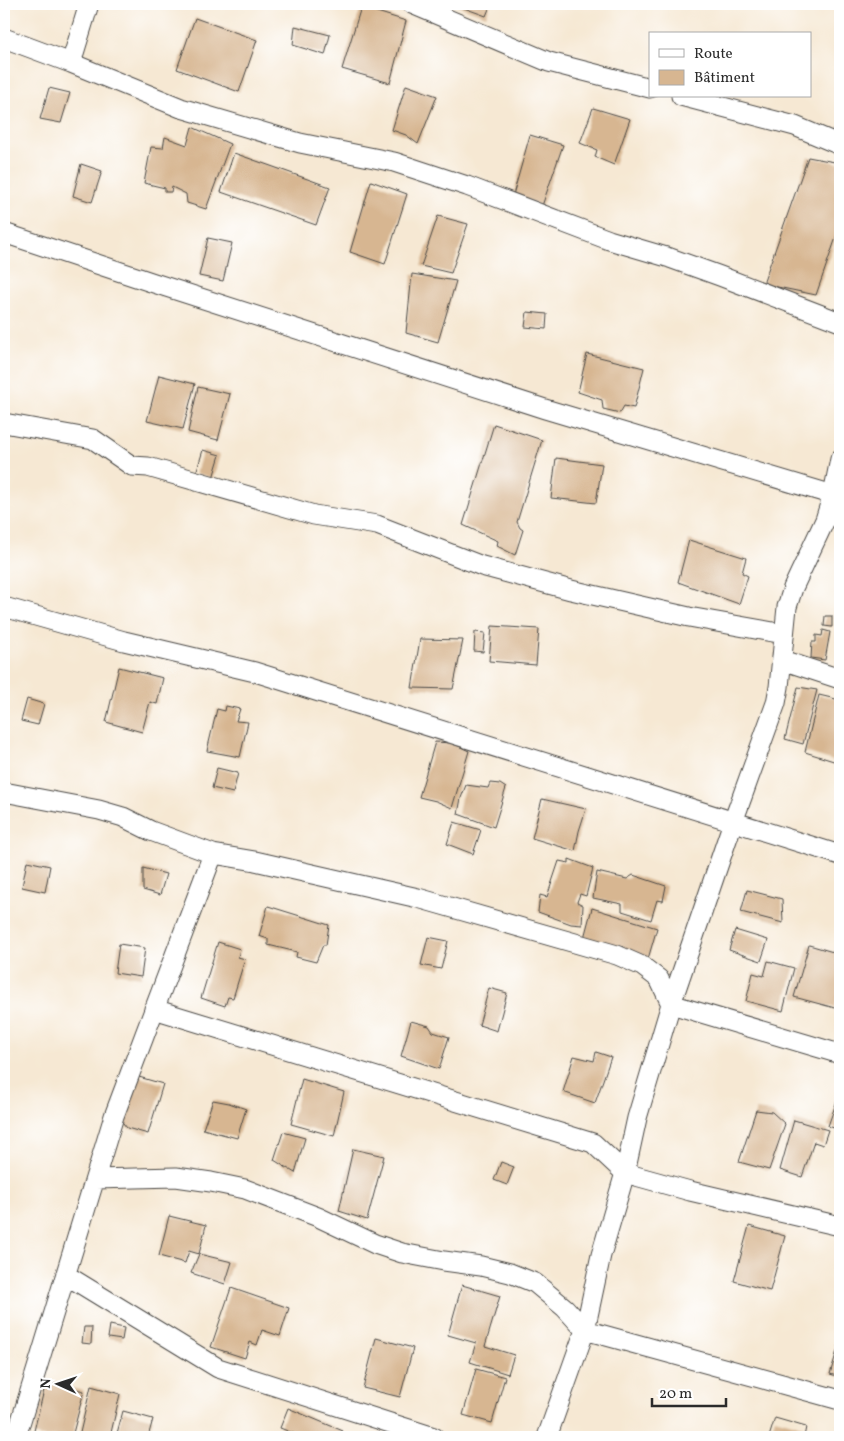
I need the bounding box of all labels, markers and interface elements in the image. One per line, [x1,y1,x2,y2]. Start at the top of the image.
legend [649,32,812,98]
text: Route [694,44,733,65]
text: Bâtiment [694,68,755,89]
north arrow [32,1358,82,1408]
scale bar [652,1376,725,1408]
text: N [37,1378,56,1389]
text: 20 m [659,1384,692,1405]

